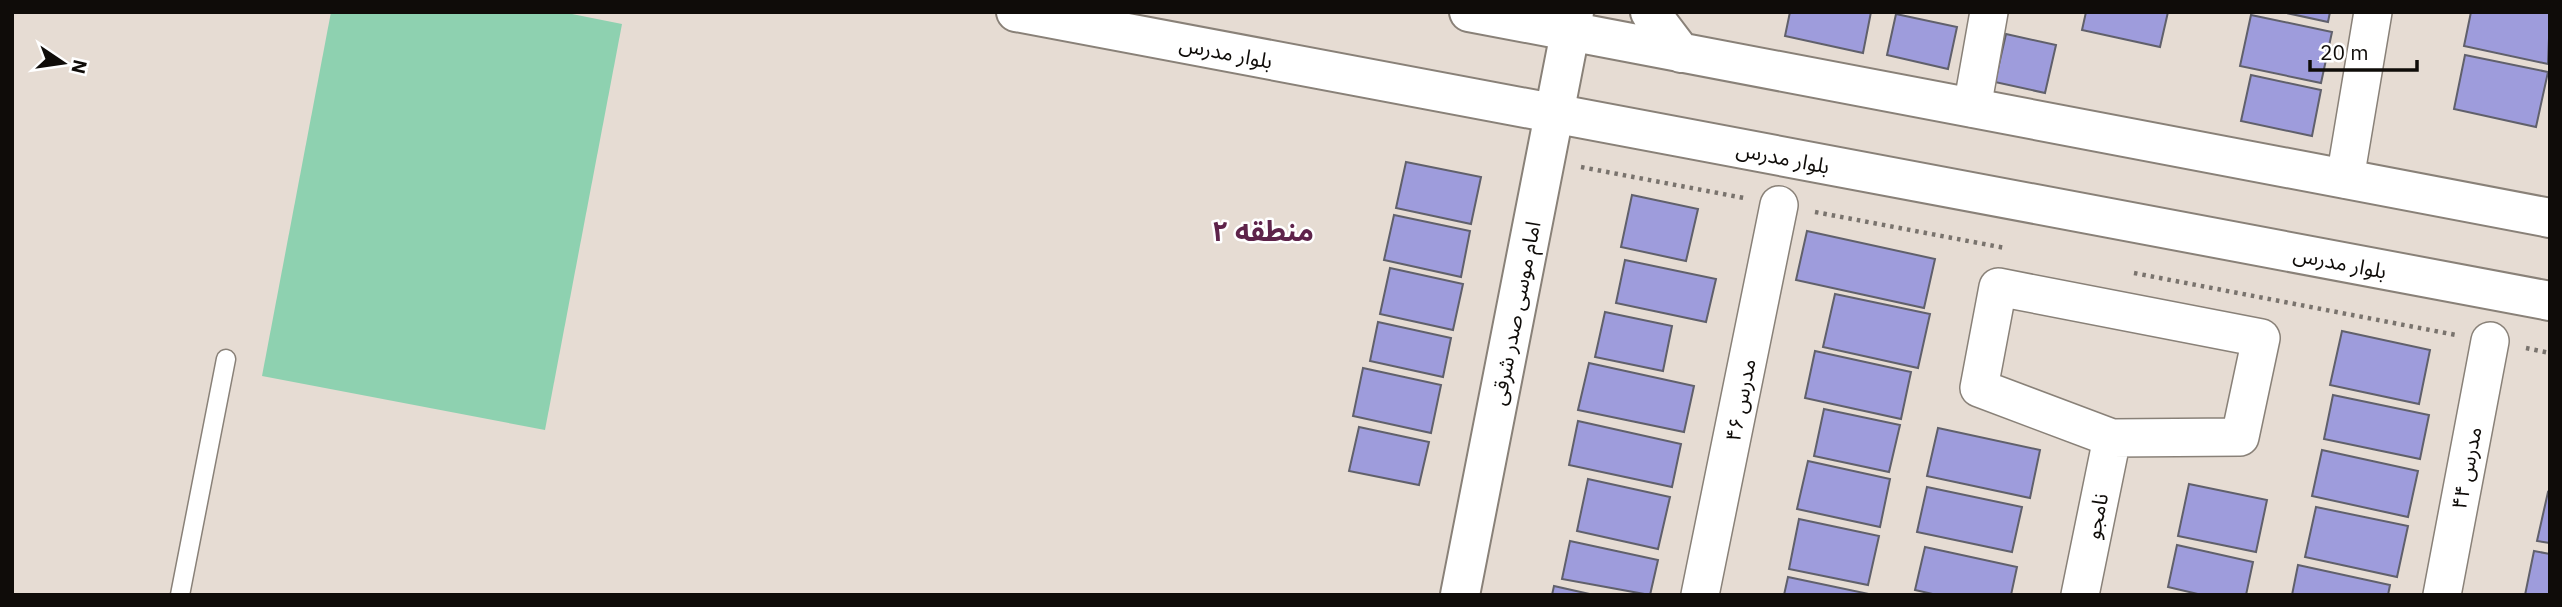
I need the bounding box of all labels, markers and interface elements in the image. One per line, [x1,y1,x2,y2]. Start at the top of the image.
north arrow [28,28,98,98]
scale bar [2310,28,2417,72]
street label: بلوار مدرس [1177,29,1275,75]
text: 20 m [2320,38,2369,66]
text: N [66,57,93,76]
street label: بلوار مدرس [1734,134,1832,180]
district label: منطقه ۲ [1212,212,1314,249]
street label: امام موسی صدر شرقی [1483,219,1550,408]
street label: بلوار مدرس [2291,239,2389,285]
street label: مدرس ۴۶ [1718,356,1762,444]
street label: مدرس ۴۴ [2444,424,2488,512]
street label: نامجو [2078,491,2114,541]

